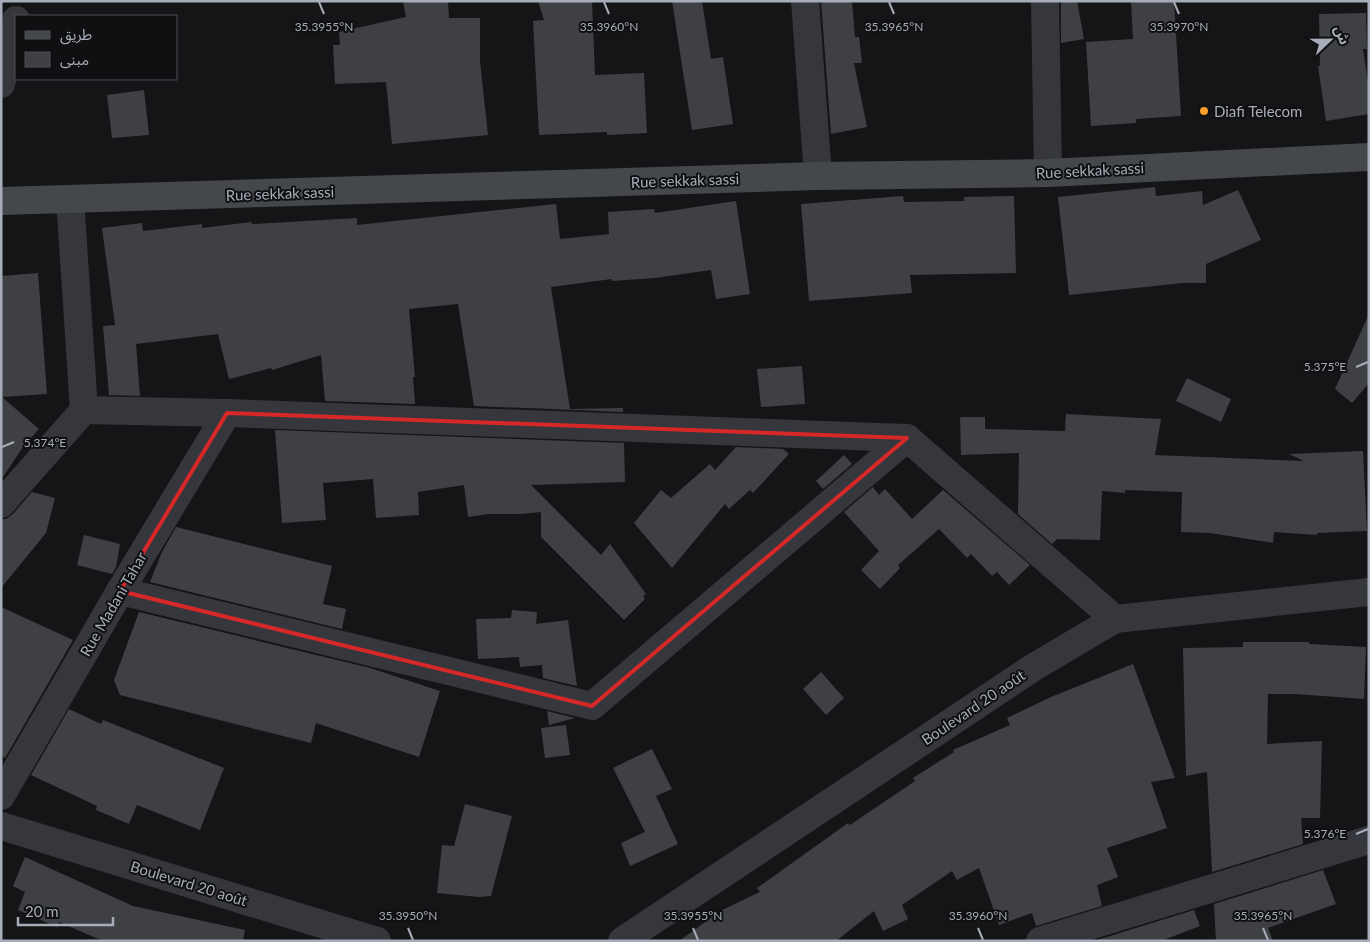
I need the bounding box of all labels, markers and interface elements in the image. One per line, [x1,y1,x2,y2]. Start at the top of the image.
legend [15,15,178,80]
north arrow [1305,15,1355,65]
text: 35.3955°N [295,19,353,34]
text: 35.3960°N [580,19,638,34]
text: 35.3965°N [865,19,923,34]
text: 35.3970°N [1150,19,1208,34]
text: ش [1331,23,1354,47]
text: طريق [60,25,92,45]
text: مبنى [60,50,89,69]
place label: Diafi Telecom [1214,102,1302,120]
marker: Diafi Telecom [1198,105,1210,117]
street label: Rue sekkak sassi [1035,158,1145,182]
street label: Rue sekkak sassi [631,169,739,191]
street label: Rue sekkak sassi [226,182,334,204]
text: 5.375°E [1304,359,1346,374]
text: 5.374°E [24,435,66,450]
street label: Rue Madani Tahar [76,548,150,659]
street label: Boulevard 20 août [918,665,1029,748]
text: 5.376°E [1304,826,1346,841]
street label: Boulevard 20 août [128,857,250,909]
scale bar [18,894,112,926]
text: 20 m [25,902,59,920]
text: 35.3950°N [379,908,437,923]
text: 35.3955°N [664,908,722,923]
text: 35.3960°N [949,908,1007,923]
text: 35.3965°N [1234,908,1292,923]

